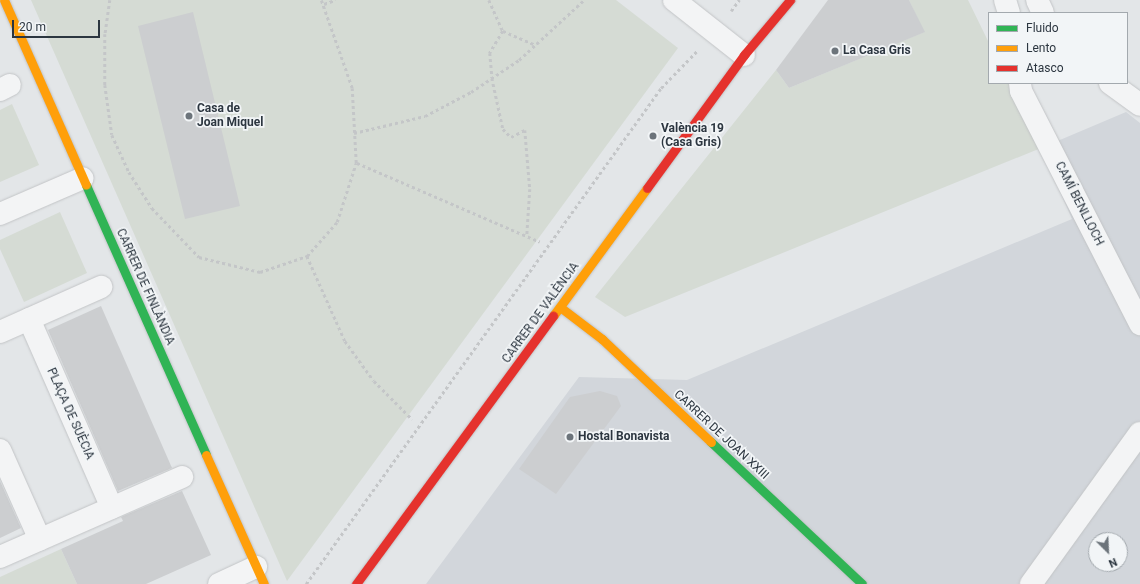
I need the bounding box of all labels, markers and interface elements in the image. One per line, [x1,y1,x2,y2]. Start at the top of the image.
scale bar [14,12,102,38]
legend [988,12,1128,84]
text: 20 m [19,20,46,34]
text: Fluido [1026,21,1059,35]
text: Lento [1026,41,1056,55]
place label: La Casa Gris [843,44,911,58]
marker: La Casa Gris [830,46,840,56]
text: Atasco [1026,61,1064,75]
place label: Casa de Joan Miquel [197,102,263,130]
marker: Casa de Joan Miquel [184,111,194,121]
place label: València 19 (Casa Gris) [661,122,724,150]
marker: València 19 (Casa Gris) [648,131,658,141]
street label: CAMÍ BENLLOCH [1052,160,1106,248]
street label: CARRER DE FINLÀNDIA [113,227,177,347]
street label: CARRER DE VALÈNCIA [500,260,582,366]
street label: PLAÇA DE SUÈCIA [43,366,97,462]
street label: CARRER DE JOAN XXIII [671,387,771,483]
place label: Hostal Bonavista [578,430,669,444]
marker: Hostal Bonavista [565,432,575,442]
north arrow [1088,532,1128,572]
text: N [1106,555,1119,570]

